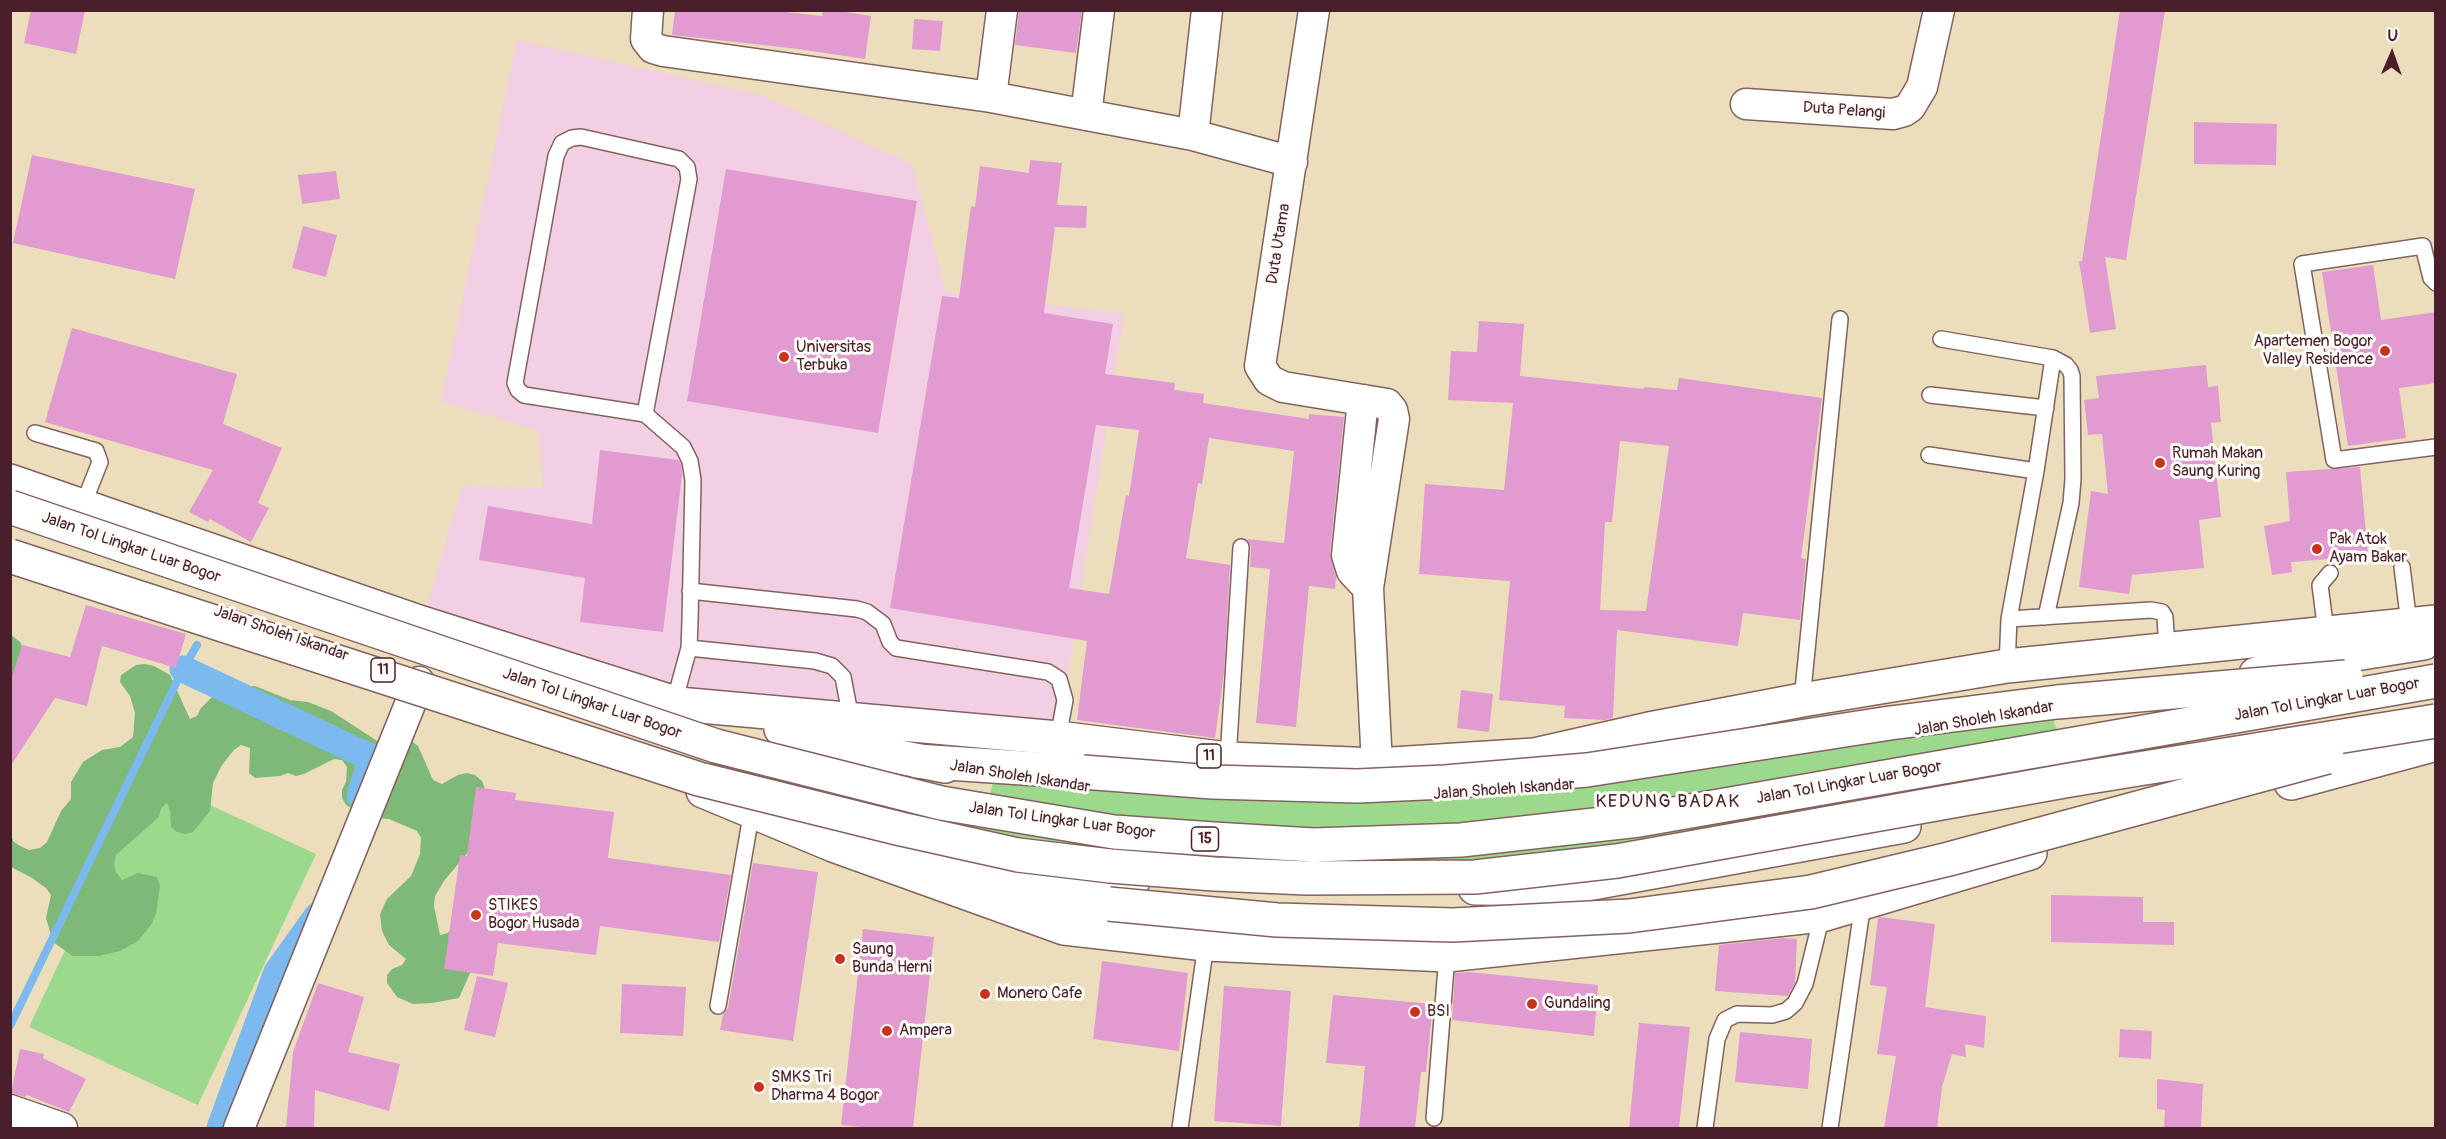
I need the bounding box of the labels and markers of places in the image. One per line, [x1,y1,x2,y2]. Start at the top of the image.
place label: Apartemen Bogor Valley Residence [2253,332,2373,370]
place label: Universitas Terbuka [796,338,871,376]
marker: Apartemen Bogor Valley Residence [2378,344,2392,358]
marker: Universitas Terbuka [777,350,791,364]
place label: Rumah Makan Saung Kuring [2172,444,2263,482]
marker: Rumah Makan Saung Kuring [2153,456,2167,470]
place label: Pak Atok Ayam Bakar [2329,530,2407,568]
marker: Pak Atok Ayam Bakar [2310,542,2324,556]
place label: STIKES Bogor Husada [488,896,580,934]
marker: STIKES Bogor Husada [469,908,483,922]
place label: Saung Bunda Herni [852,940,932,978]
marker: Saung Bunda Herni [833,952,847,966]
place label: Monero Cafe [997,984,1082,1004]
marker: Monero Cafe [978,987,992,1001]
place label: Gundaling [1544,994,1611,1014]
marker: Gundaling [1525,997,1539,1011]
place label: BSI [1427,1002,1450,1022]
marker: BSI [1408,1005,1422,1019]
place label: Ampera [899,1021,952,1041]
marker: Ampera [880,1024,894,1038]
place label: SMKS Tri Dharma 4 Bogor [771,1068,880,1106]
marker: SMKS Tri Dharma 4 Bogor [752,1080,766,1094]

